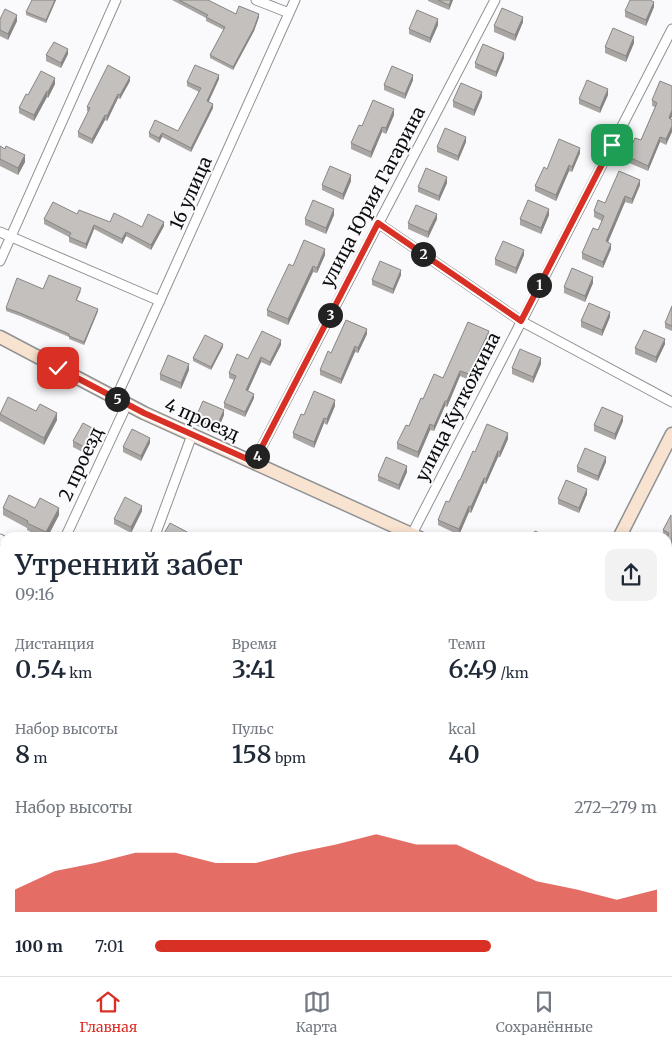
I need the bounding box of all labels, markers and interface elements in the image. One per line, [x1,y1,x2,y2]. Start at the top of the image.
street label: улица Юрия Гагарина [315,102,430,291]
pin [591,124,633,166]
icon: arrive [598,131,626,159]
street label: 16 улица [164,152,217,233]
pin: 2 [410,242,436,266]
text: 2 [419,245,428,263]
pin: 1 [526,272,552,298]
text: 1 [536,276,543,294]
pin: 3 [318,302,342,328]
text: 3 [326,306,335,324]
street label: улица Куткожина [410,328,505,485]
pin [37,347,79,389]
icon: check [44,354,72,382]
pin: 5 [104,386,130,412]
text: 5 [113,390,122,408]
street label: 4 проезд [161,393,243,446]
street label: 2 проезд [53,423,108,504]
pin: 4 [244,444,270,468]
text: 4 [253,447,262,465]
text: Утренний забег [15,547,243,583]
button: share [605,549,657,601]
text: 09:16 [15,584,54,604]
text: Дистанция [15,635,94,653]
text: Время [232,635,277,653]
text: Темп [448,635,485,653]
text: 0.54 [15,653,66,685]
text: 3:41 [232,653,275,685]
text: 6:49 [448,653,497,685]
text: km [66,664,92,682]
text: /km [497,664,529,682]
text: Набор высоты [15,720,118,738]
text: Пульс [232,720,274,738]
text: kcal [448,720,476,738]
text: 8 [15,738,30,770]
text: 158 [232,738,272,770]
text: 40 [448,738,480,770]
text: m [30,749,47,767]
text: bpm [272,749,306,767]
text: Набор высоты [15,797,133,817]
text: 272–279 m [574,797,657,817]
text: 100 m [15,936,63,956]
text: 7:01 [95,936,124,956]
tab: Главная [79,988,137,1036]
tab: Карта [296,988,337,1036]
tab: Сохранённые [496,988,593,1036]

